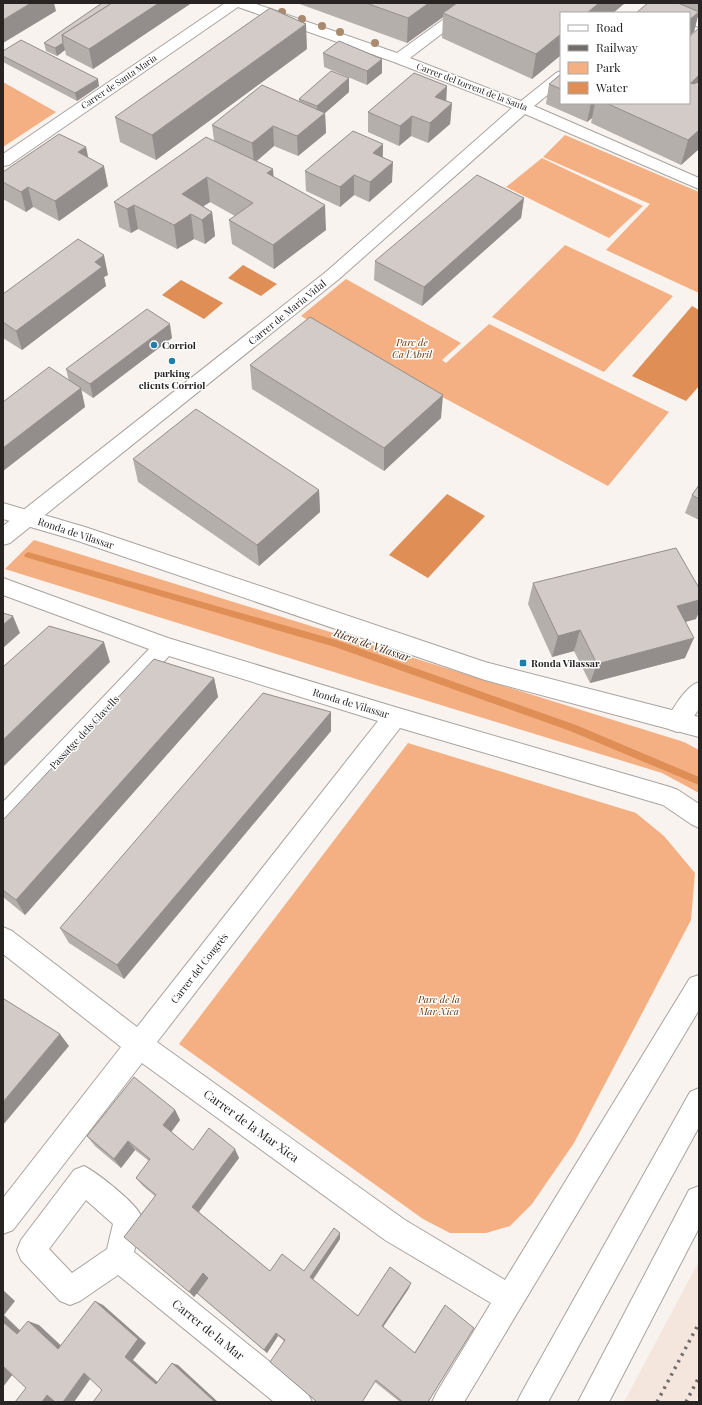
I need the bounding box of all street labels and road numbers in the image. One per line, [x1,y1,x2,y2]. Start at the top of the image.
street label: Carrer de Santa Maria [78,51,159,111]
street label: Carrer del torrent de la Santa [415,59,530,113]
street label: Carrer de Maria Vidal [245,276,329,348]
street label: Ronda de Vilassar [36,514,116,552]
street label: Ronda de Vilassar [311,685,391,721]
street label: Passatge dels Clavells [46,692,122,772]
street label: Carrer del Congrés [167,930,231,1006]
street label: Carrer de la Mar Xica [201,1085,302,1165]
street label: Carrer de la Mar [169,1295,249,1364]

